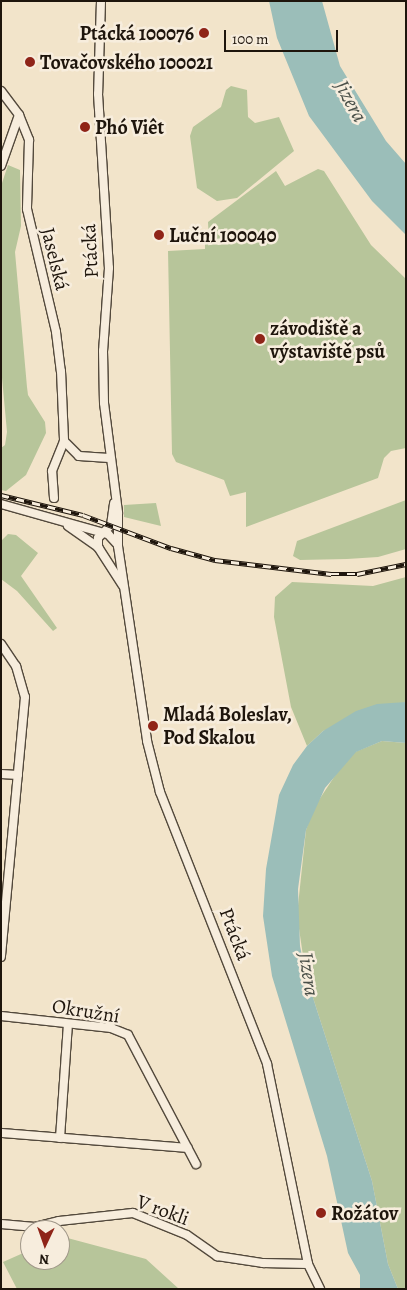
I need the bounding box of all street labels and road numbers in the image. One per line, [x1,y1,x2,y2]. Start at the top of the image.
street label: Ptácká [77,223,103,279]
street label: Jaselská [36,225,74,293]
street label: Ptácká [214,904,256,964]
street label: Okružní [51,994,121,1028]
street label: V rokli [134,1189,192,1231]

